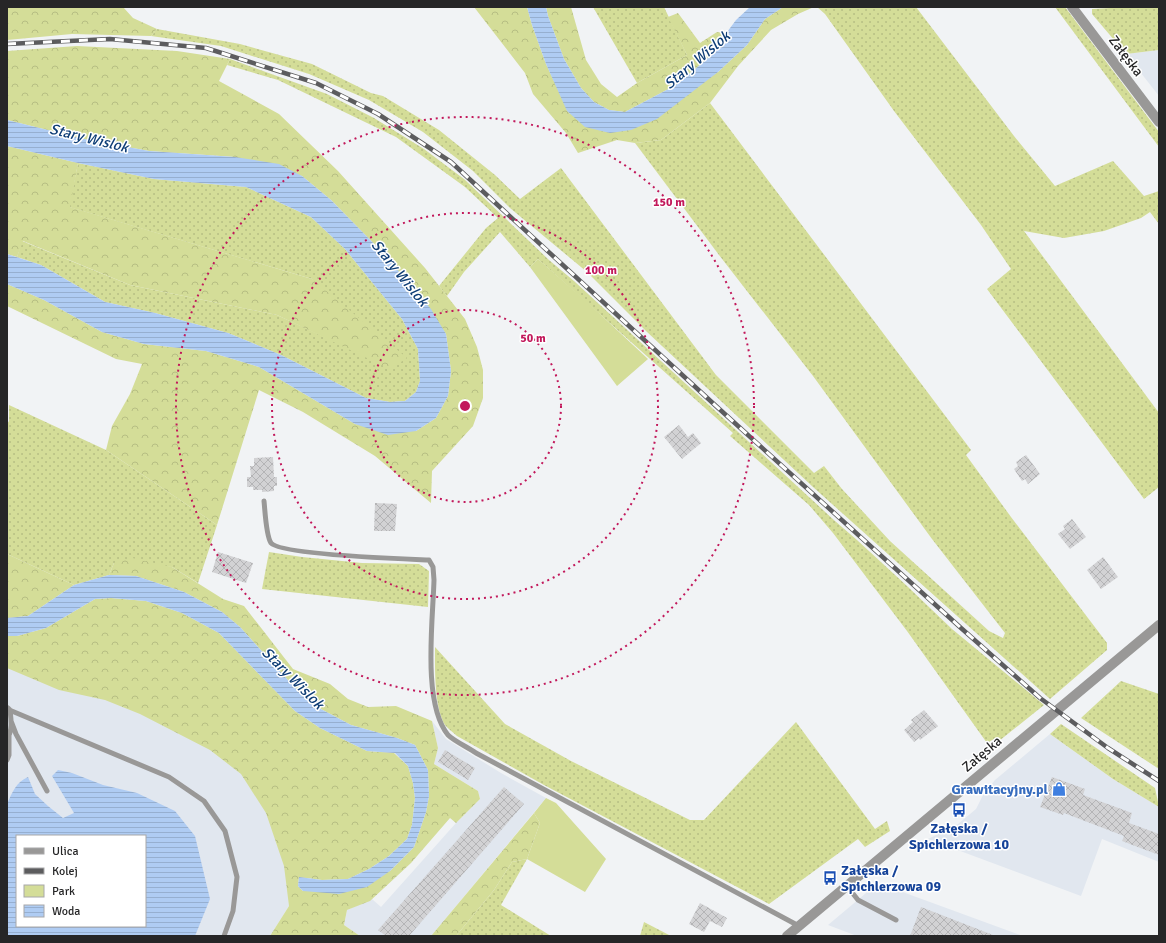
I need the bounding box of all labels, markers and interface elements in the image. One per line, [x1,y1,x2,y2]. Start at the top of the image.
water label: Stary Wislok [660,26,735,93]
street label: Załęska [1105,32,1147,80]
water label: Stary Wislok [48,120,132,157]
text: 150 m [653,195,685,210]
water label: Stary Wislok [368,236,433,311]
text: 100 m [585,263,617,278]
text: 50 m [520,331,546,346]
centre of rings [458,399,472,413]
water label: Stary Wislok [258,643,329,714]
street label: Załęska [959,732,1005,776]
place label: Grawitacyjny.pl [951,781,1049,798]
shop icon: Grawitacyjny.pl [1051,781,1067,797]
bus stop icon: Załęska / Spichlerzowa 10 [951,802,967,818]
place label: Załęska / Spichlerzowa 10 [909,820,1009,853]
legend [16,835,146,927]
text: Ulica [52,844,79,859]
place label: Załęska / Spichlerzowa 09 [841,862,941,895]
text: Kolej [52,864,78,879]
bus stop icon: Załęska / Spichlerzowa 09 [822,870,838,886]
text: Park [52,884,75,899]
text: Woda [52,904,80,919]

